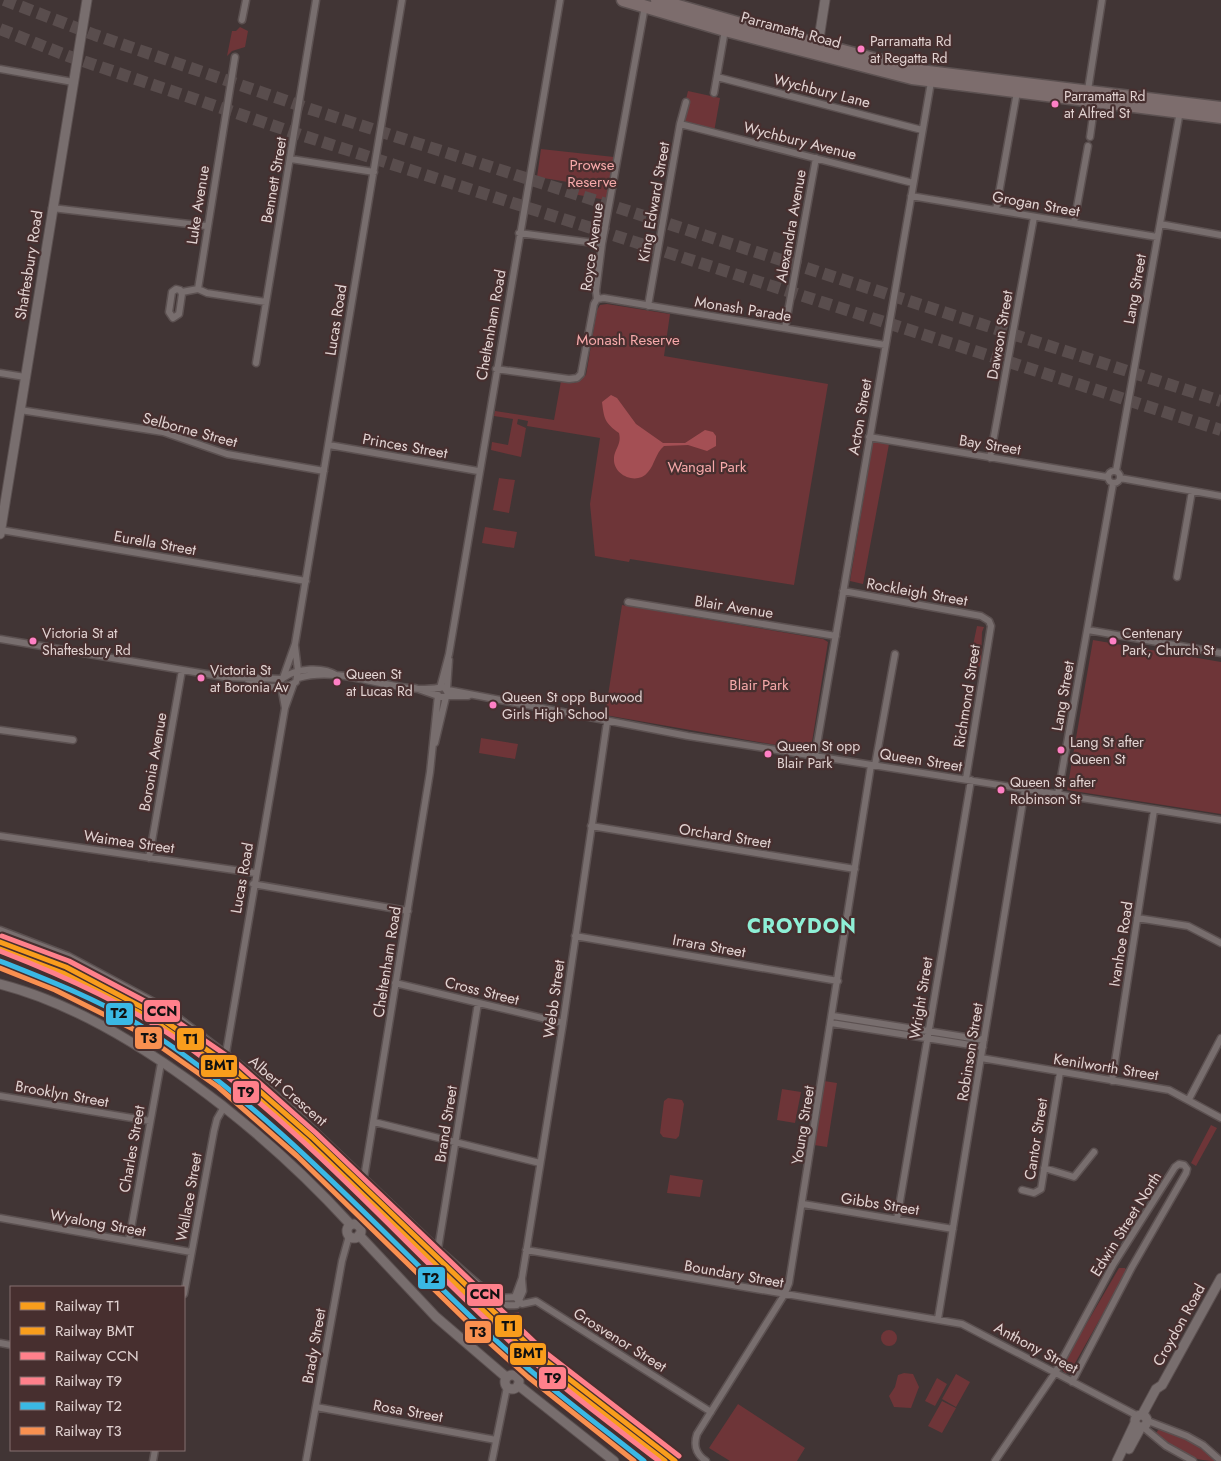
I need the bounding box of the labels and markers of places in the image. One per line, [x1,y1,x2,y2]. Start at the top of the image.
place label: Parramatta Rd at Regatta Rd [870,31,951,68]
marker: Parramatta Rd at Regatta Rd [856,44,866,54]
place label: Parramatta Rd at Alfred St [1064,86,1145,123]
marker: Parramatta Rd at Alfred St [1050,99,1060,109]
place label: Victoria St at Shaftesbury Rd [42,623,131,660]
place label: Centenary Park, Church St [1122,623,1215,660]
marker: Victoria St at Shaftesbury Rd [28,636,38,646]
marker: Centenary Park, Church St [1108,636,1118,646]
place label: Victoria St at Boronia Av [210,660,289,697]
place label: Queen St at Lucas Rd [346,664,413,701]
marker: Victoria St at Boronia Av [196,673,206,683]
marker: Queen St at Lucas Rd [332,677,342,687]
place label: Queen St opp Burwood Girls High School [502,687,642,724]
marker: Queen St opp Burwood Girls High School [488,700,498,710]
place label: Lang St after Queen St [1070,732,1144,769]
place label: Queen St opp Blair Park [777,736,860,773]
marker: Lang St after Queen St [1056,745,1066,755]
marker: Queen St opp Blair Park [763,749,773,759]
place label: Queen St after Robinson St [1010,772,1096,809]
marker: Queen St after Robinson St [996,785,1006,795]

